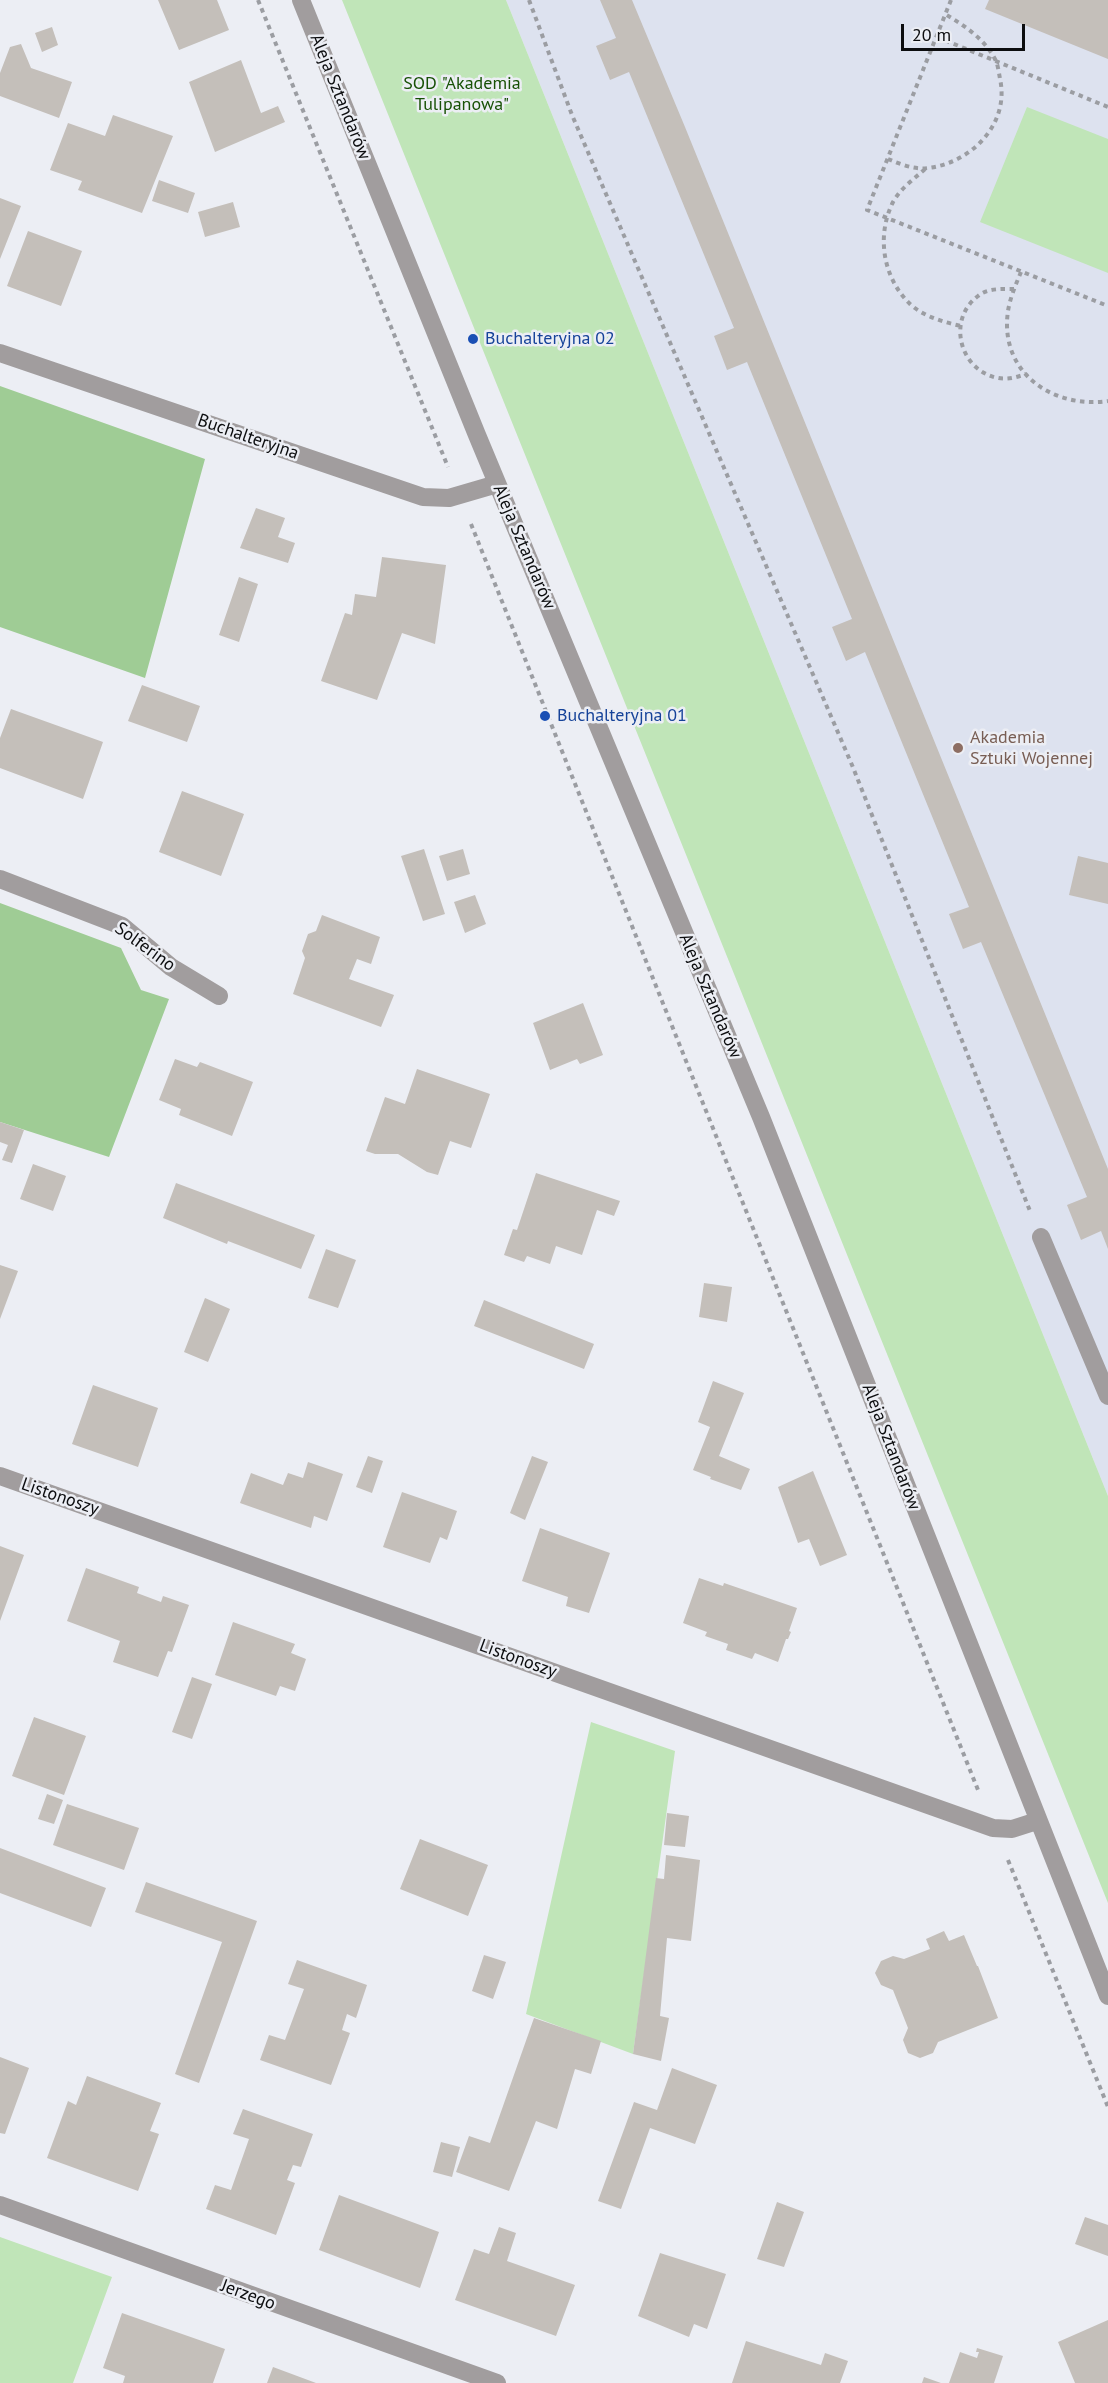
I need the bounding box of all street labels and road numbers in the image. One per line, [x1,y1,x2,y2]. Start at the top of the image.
street label: Aleja Sztandarów [305,31,375,163]
street label: Buchalteryjna [195,410,301,464]
street label: Aleja Sztandarów [488,481,560,613]
street label: Solferino [111,918,179,976]
street label: Aleja Sztandarów [674,930,746,1062]
street label: Aleja Sztandarów [857,1381,925,1513]
street label: Listonoszy [18,1474,102,1520]
street label: Listonoszy [476,1635,560,1683]
street label: Jerzego [218,2275,278,2315]

